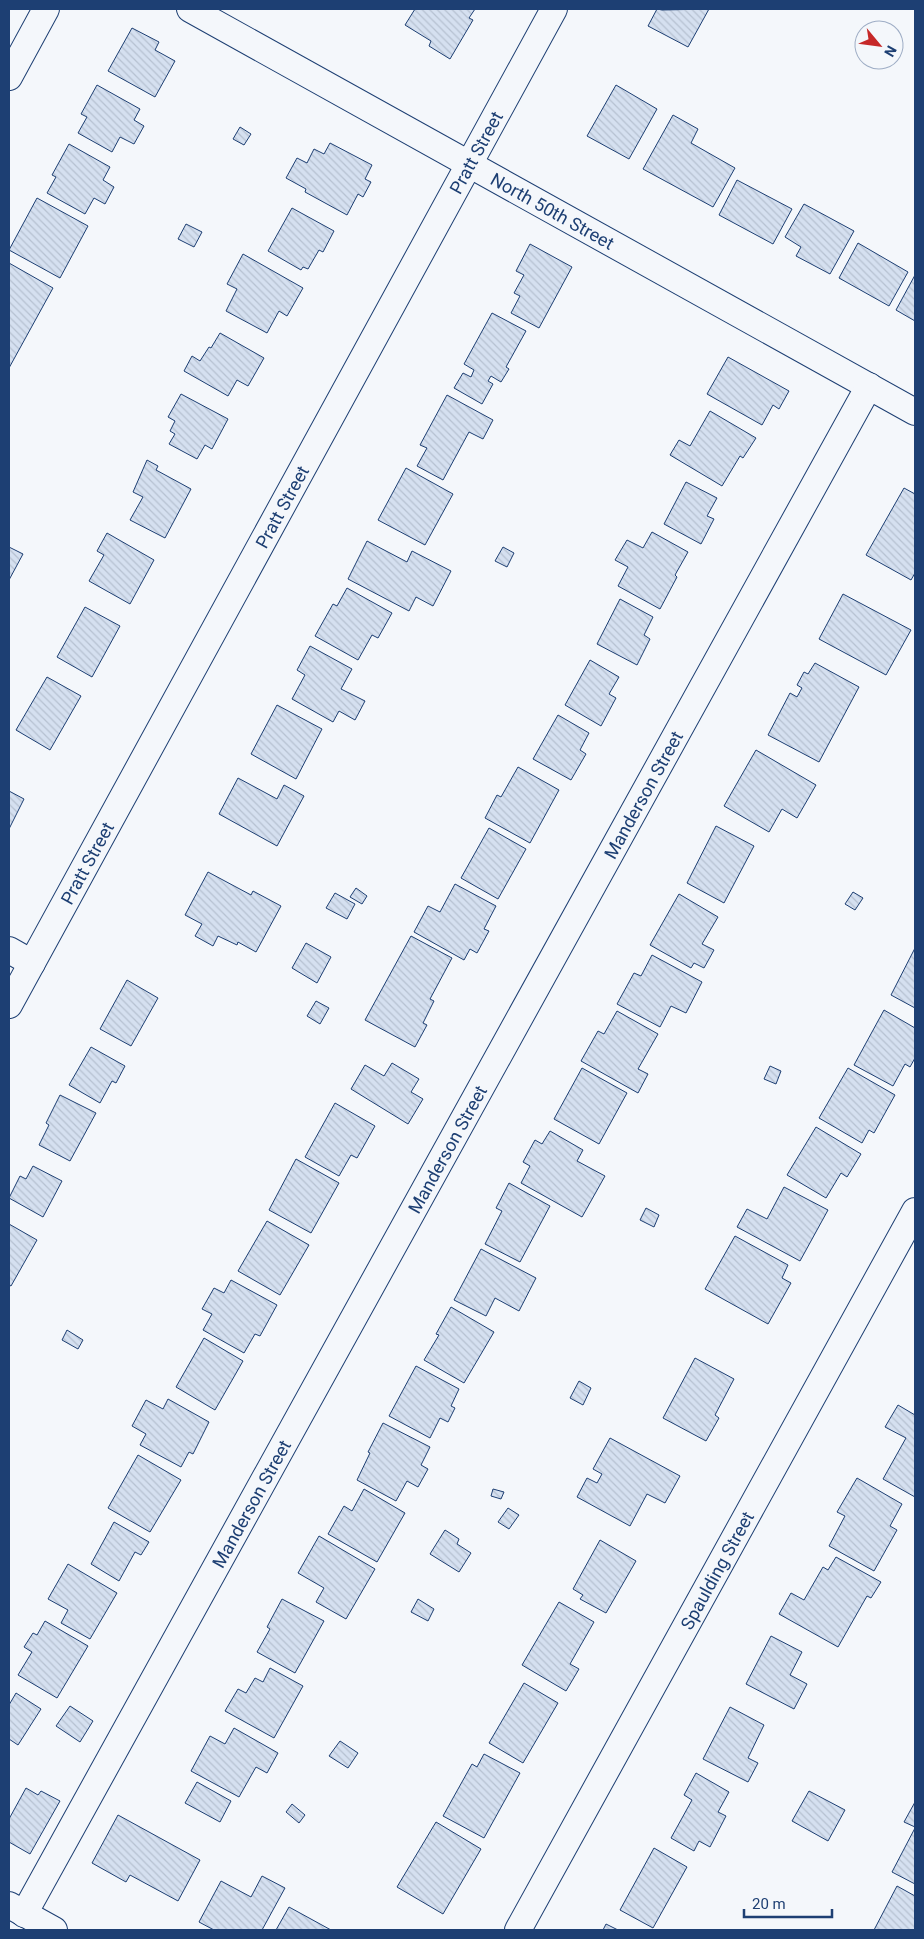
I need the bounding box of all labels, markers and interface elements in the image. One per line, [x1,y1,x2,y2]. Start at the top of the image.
north arrow [854,20,904,70]
text: N [881,43,900,60]
street label: Pratt Street [445,107,507,197]
street label: North 50th Street [487,168,618,253]
street label: Pratt Street [251,462,313,552]
street label: Manderson Street [599,727,687,862]
street label: Pratt Street [56,818,118,908]
street label: Manderson Street [403,1082,491,1217]
street label: Manderson Street [207,1436,295,1571]
street label: Spaulding Street [676,1507,758,1633]
scale bar [744,1886,832,1918]
text: 20 m [752,1895,786,1913]

